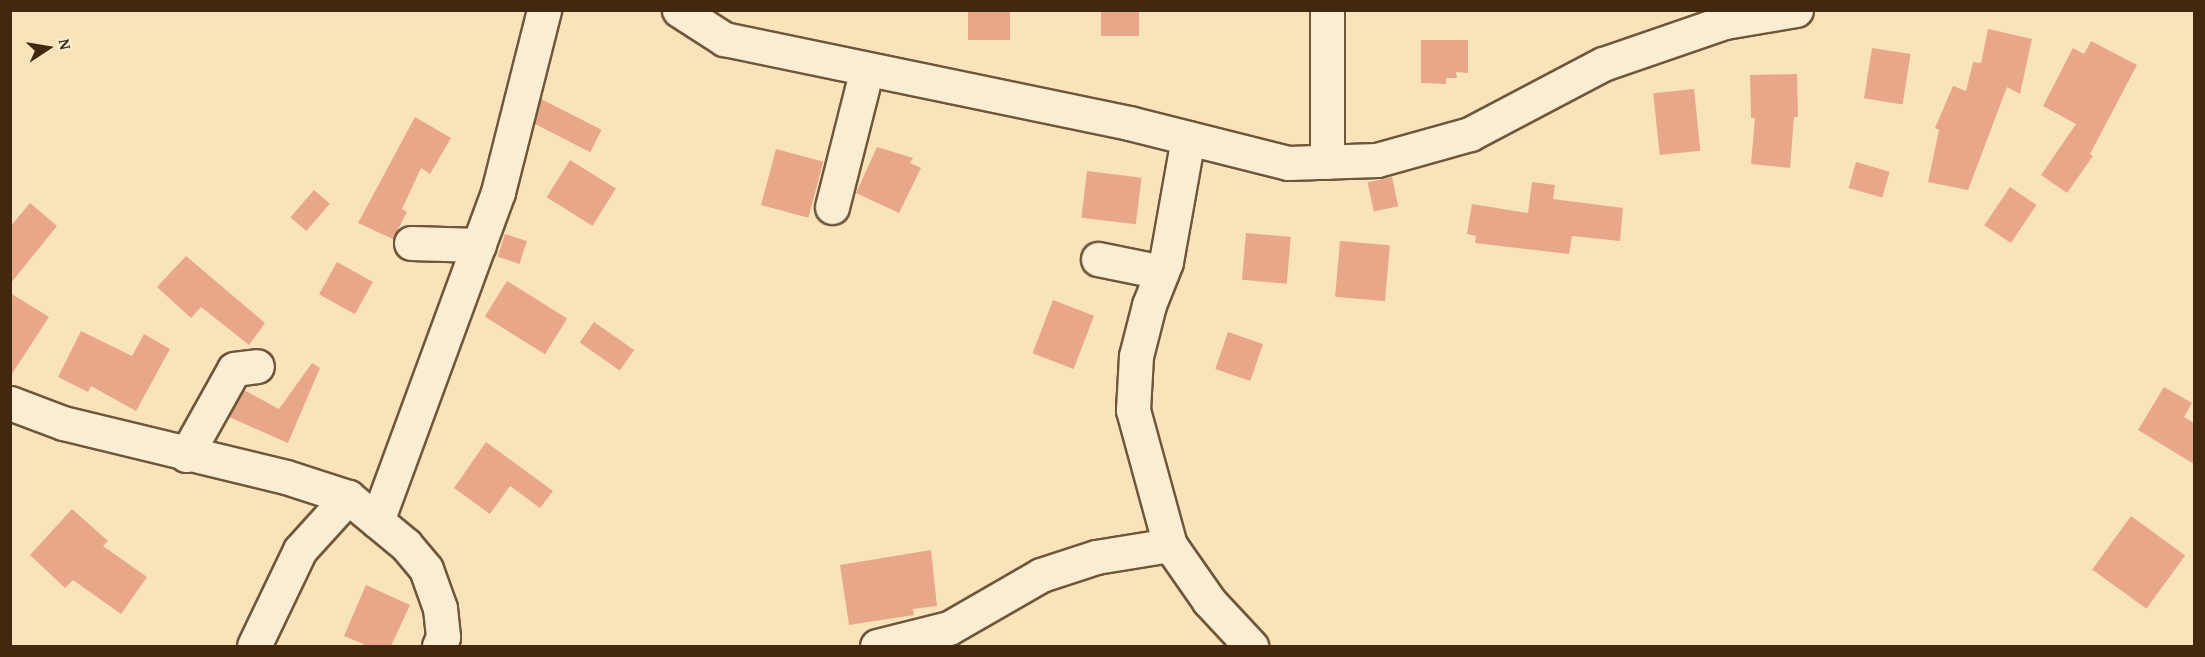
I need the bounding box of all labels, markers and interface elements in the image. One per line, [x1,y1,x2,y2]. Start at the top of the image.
north arrow [18,18,78,78]
text: N [53,37,78,52]

